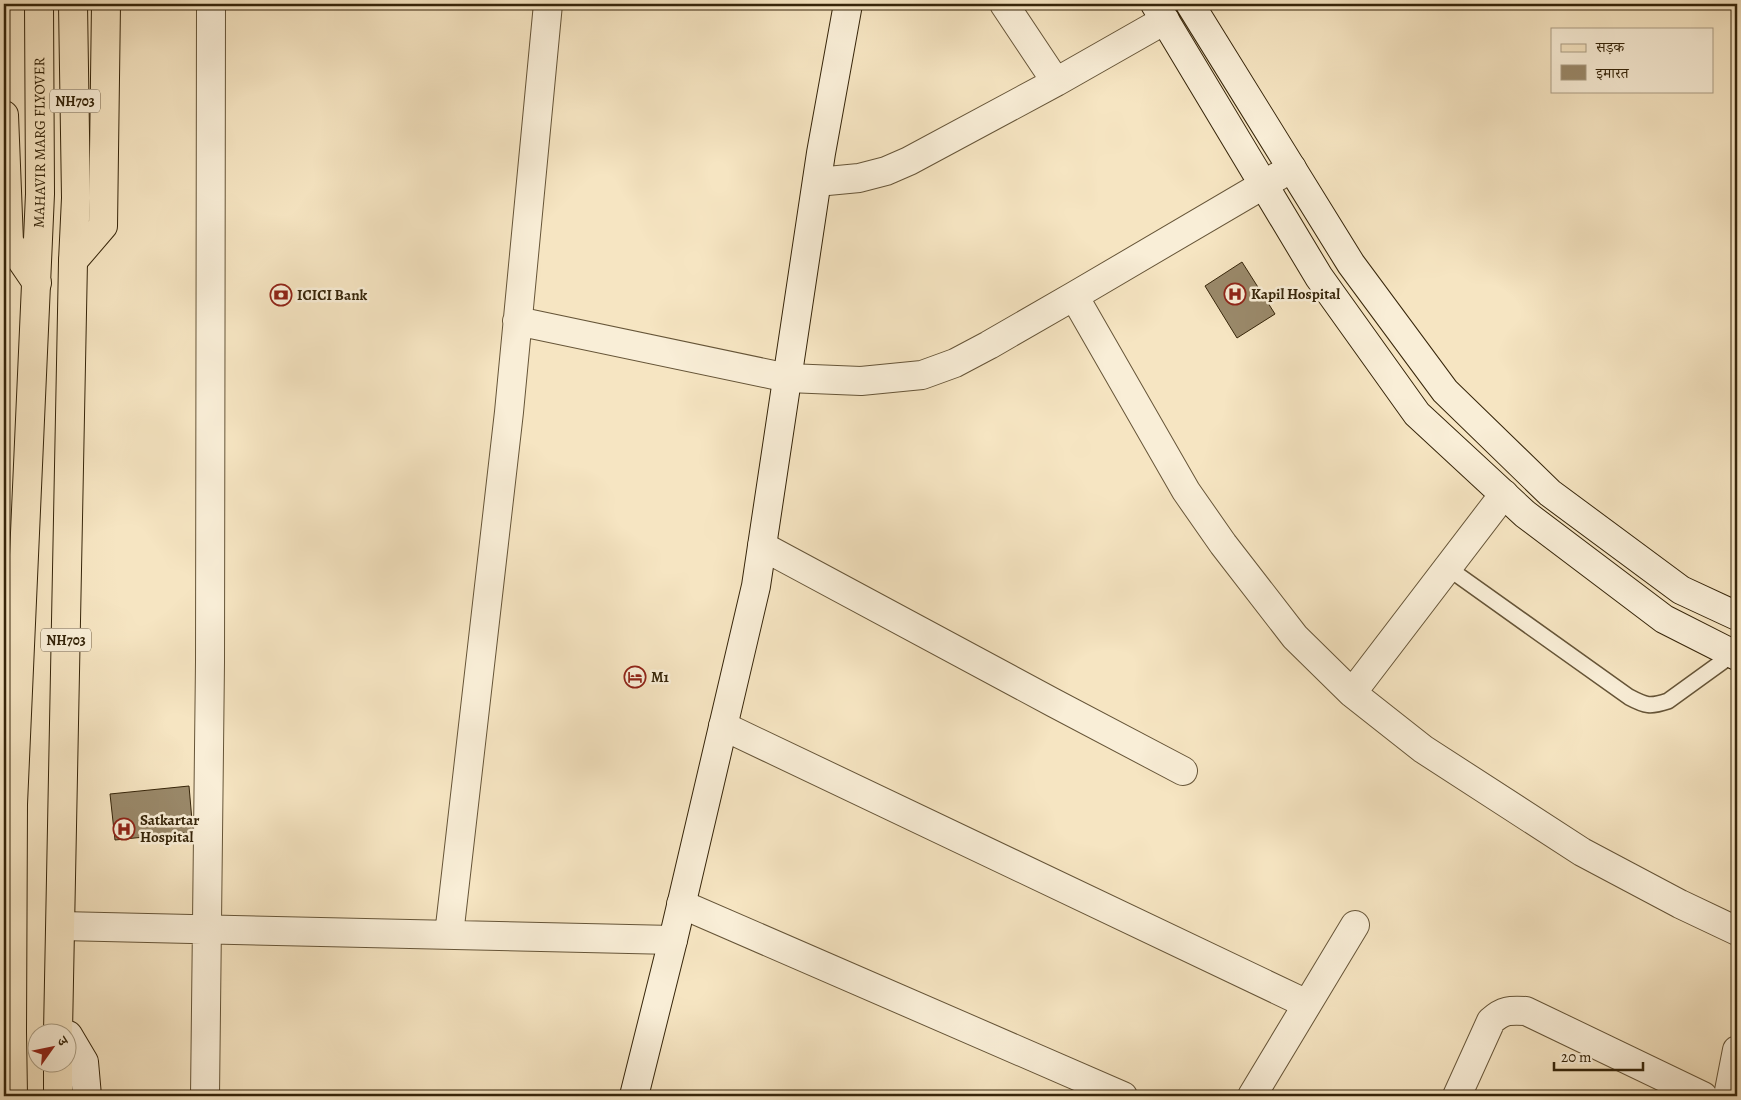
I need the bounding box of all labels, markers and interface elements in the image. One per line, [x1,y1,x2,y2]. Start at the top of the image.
legend [1551,28,1714,92]
text: सड़क [1595,37,1625,57]
street label: MAHAVIR MARG FLYOVER [29,56,50,228]
text: इमारत [1595,63,1630,83]
road number: NH703 [50,90,100,112]
hospital icon: Kapil Hospital [1223,282,1247,306]
bank icon: ICICI Bank [269,283,293,307]
place label: Kapil Hospital [1251,284,1340,304]
place label: ICICI Bank [297,285,368,305]
road number: NH703 [41,628,91,652]
hotel icon: M1 [623,665,647,689]
place label: M1 [651,667,670,687]
place label: Satkartar Hospital [140,810,199,847]
hospital icon: Satkartar Hospital [112,817,136,841]
north arrow [28,1022,78,1072]
text: उ [52,1032,73,1050]
scale bar [1554,1040,1642,1072]
text: 20 m [1561,1047,1592,1067]

